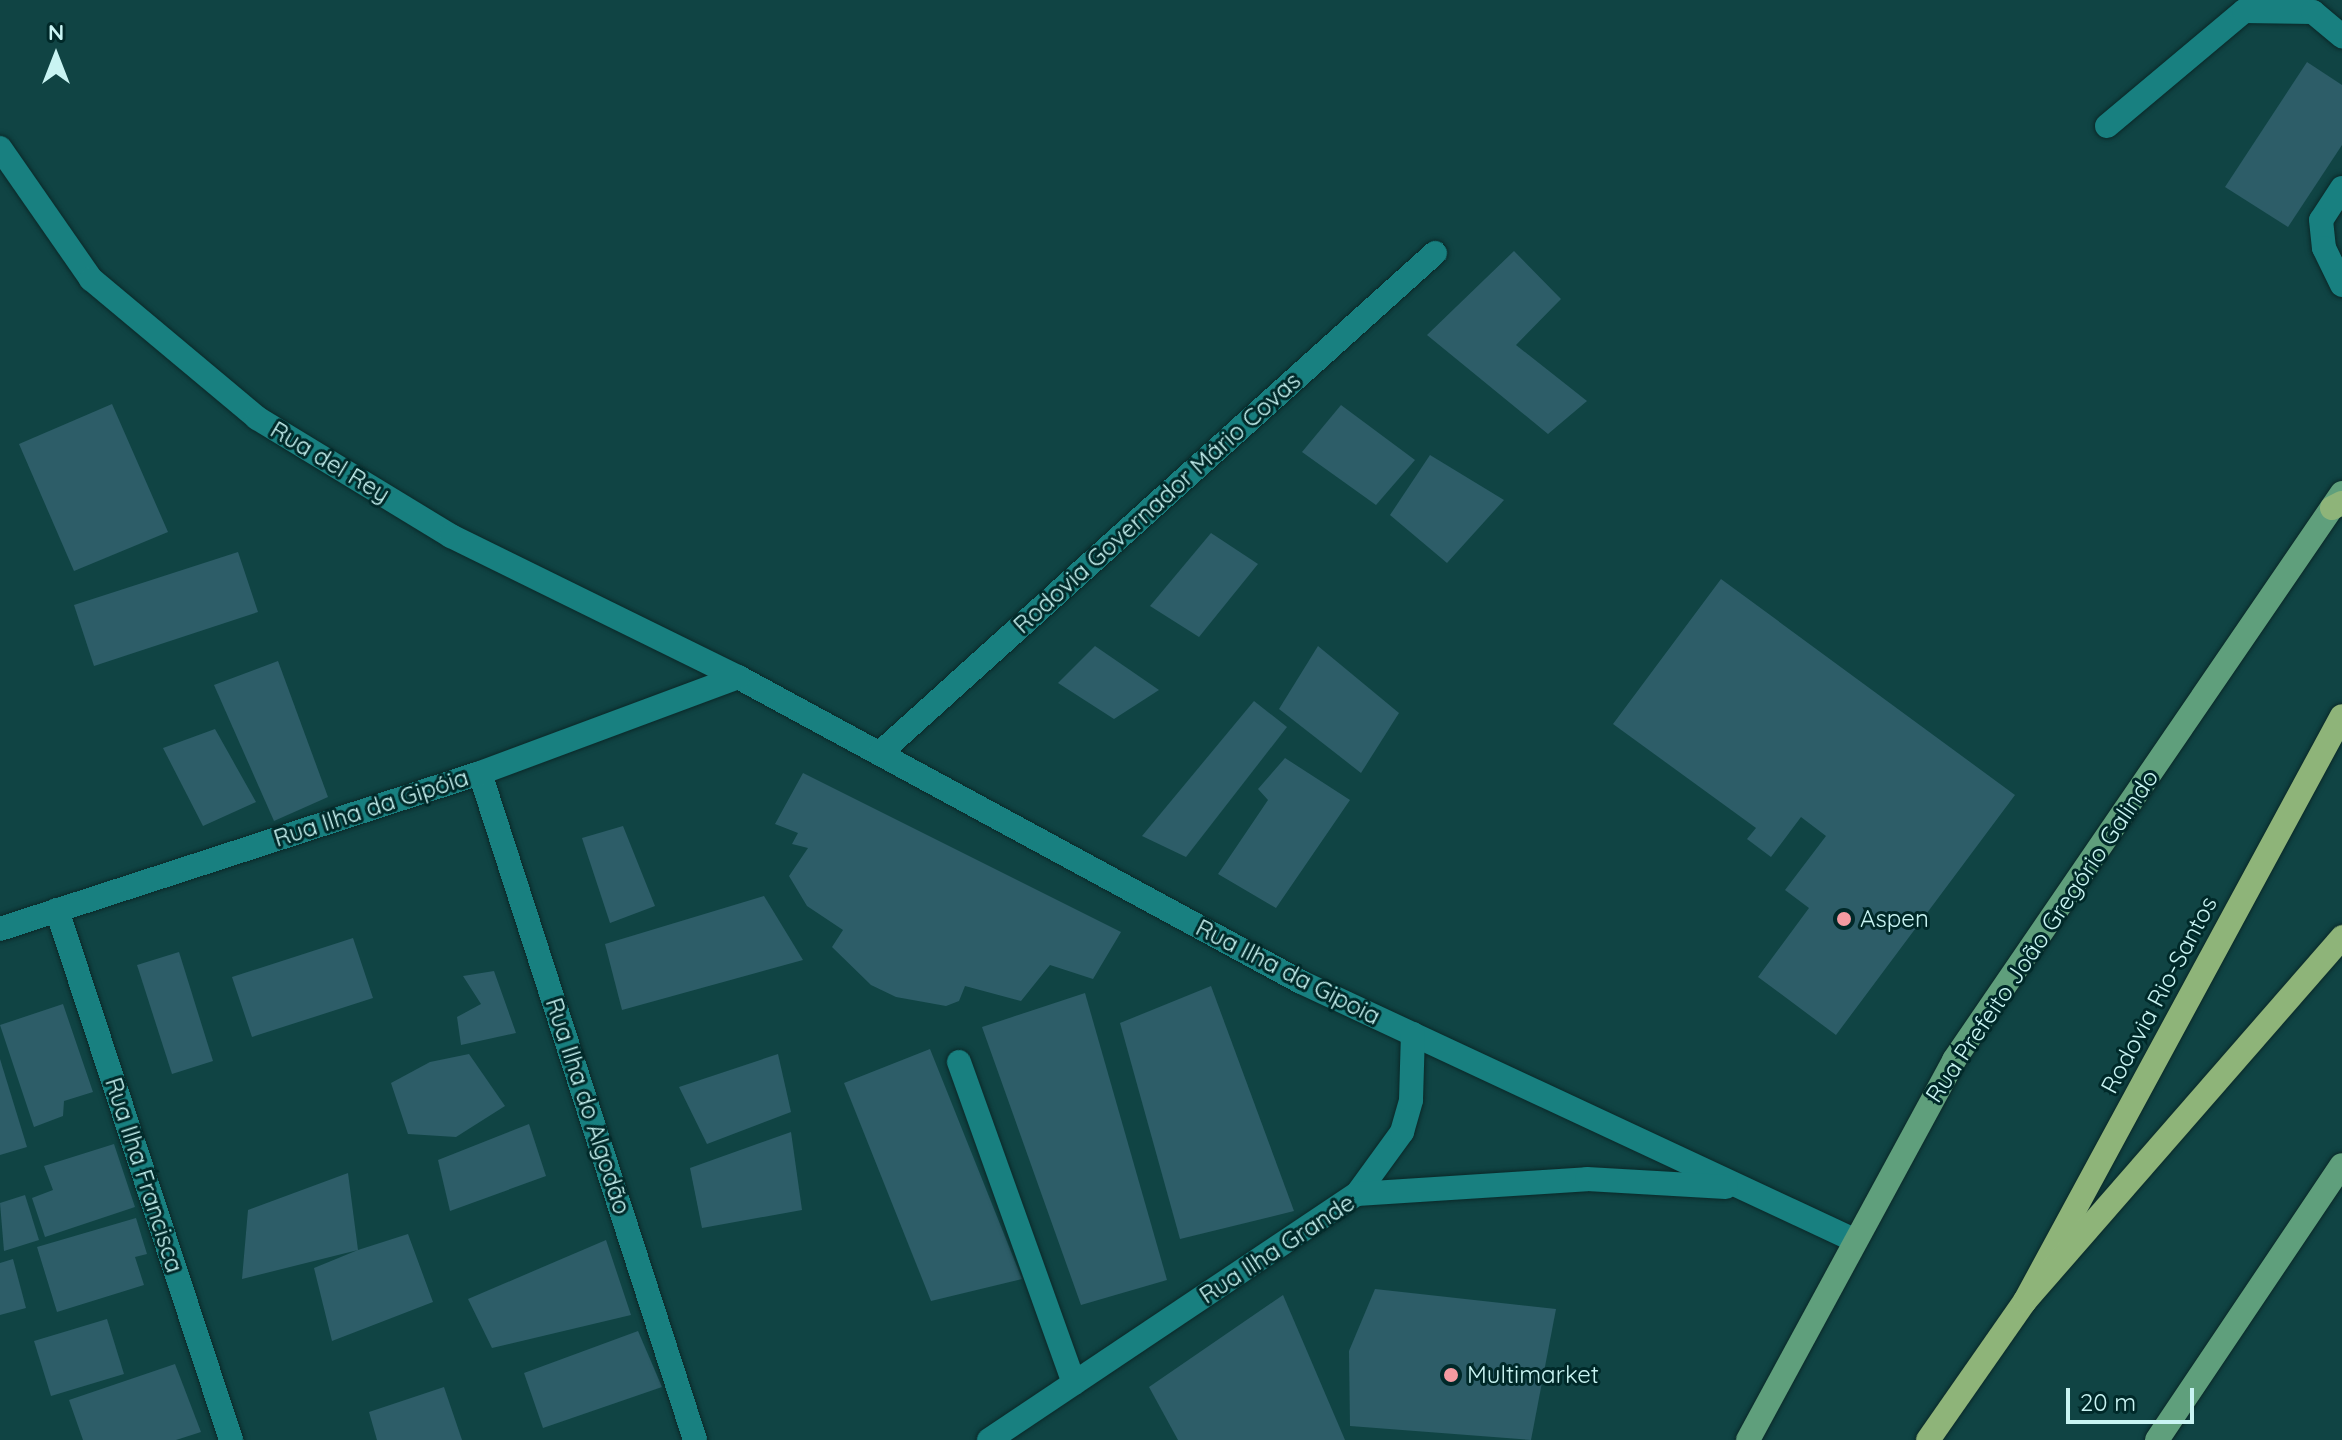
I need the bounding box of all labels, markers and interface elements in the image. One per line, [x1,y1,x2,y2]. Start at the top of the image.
north arrow [16,16,96,96]
text: N [48,18,64,46]
street label: Rodovia Governador Mário Covas [1008,366,1306,640]
street label: Rua del Rey [265,415,395,509]
street label: Rua Ilha da Gipóia [270,763,472,853]
street label: Rua Prefeito João Gregório Galindo [1920,764,2164,1108]
street label: Rodovia Rio-Santos [2095,892,2223,1098]
place label: Aspen [1860,905,1929,933]
marker: Aspen [1835,910,1853,928]
street label: Rua Ilha da Gipoia [1191,913,1385,1031]
street label: Rua Ilha do Algodão [539,994,637,1218]
street label: Rua Ilha Francisca [99,1074,189,1276]
street label: Rua Ilha Grande [1194,1188,1360,1310]
place label: Multimarket [1467,1361,1599,1389]
marker: Multimarket [1442,1366,1460,1384]
scale bar [2070,1372,2198,1422]
text: 20 m [2080,1387,2136,1417]

